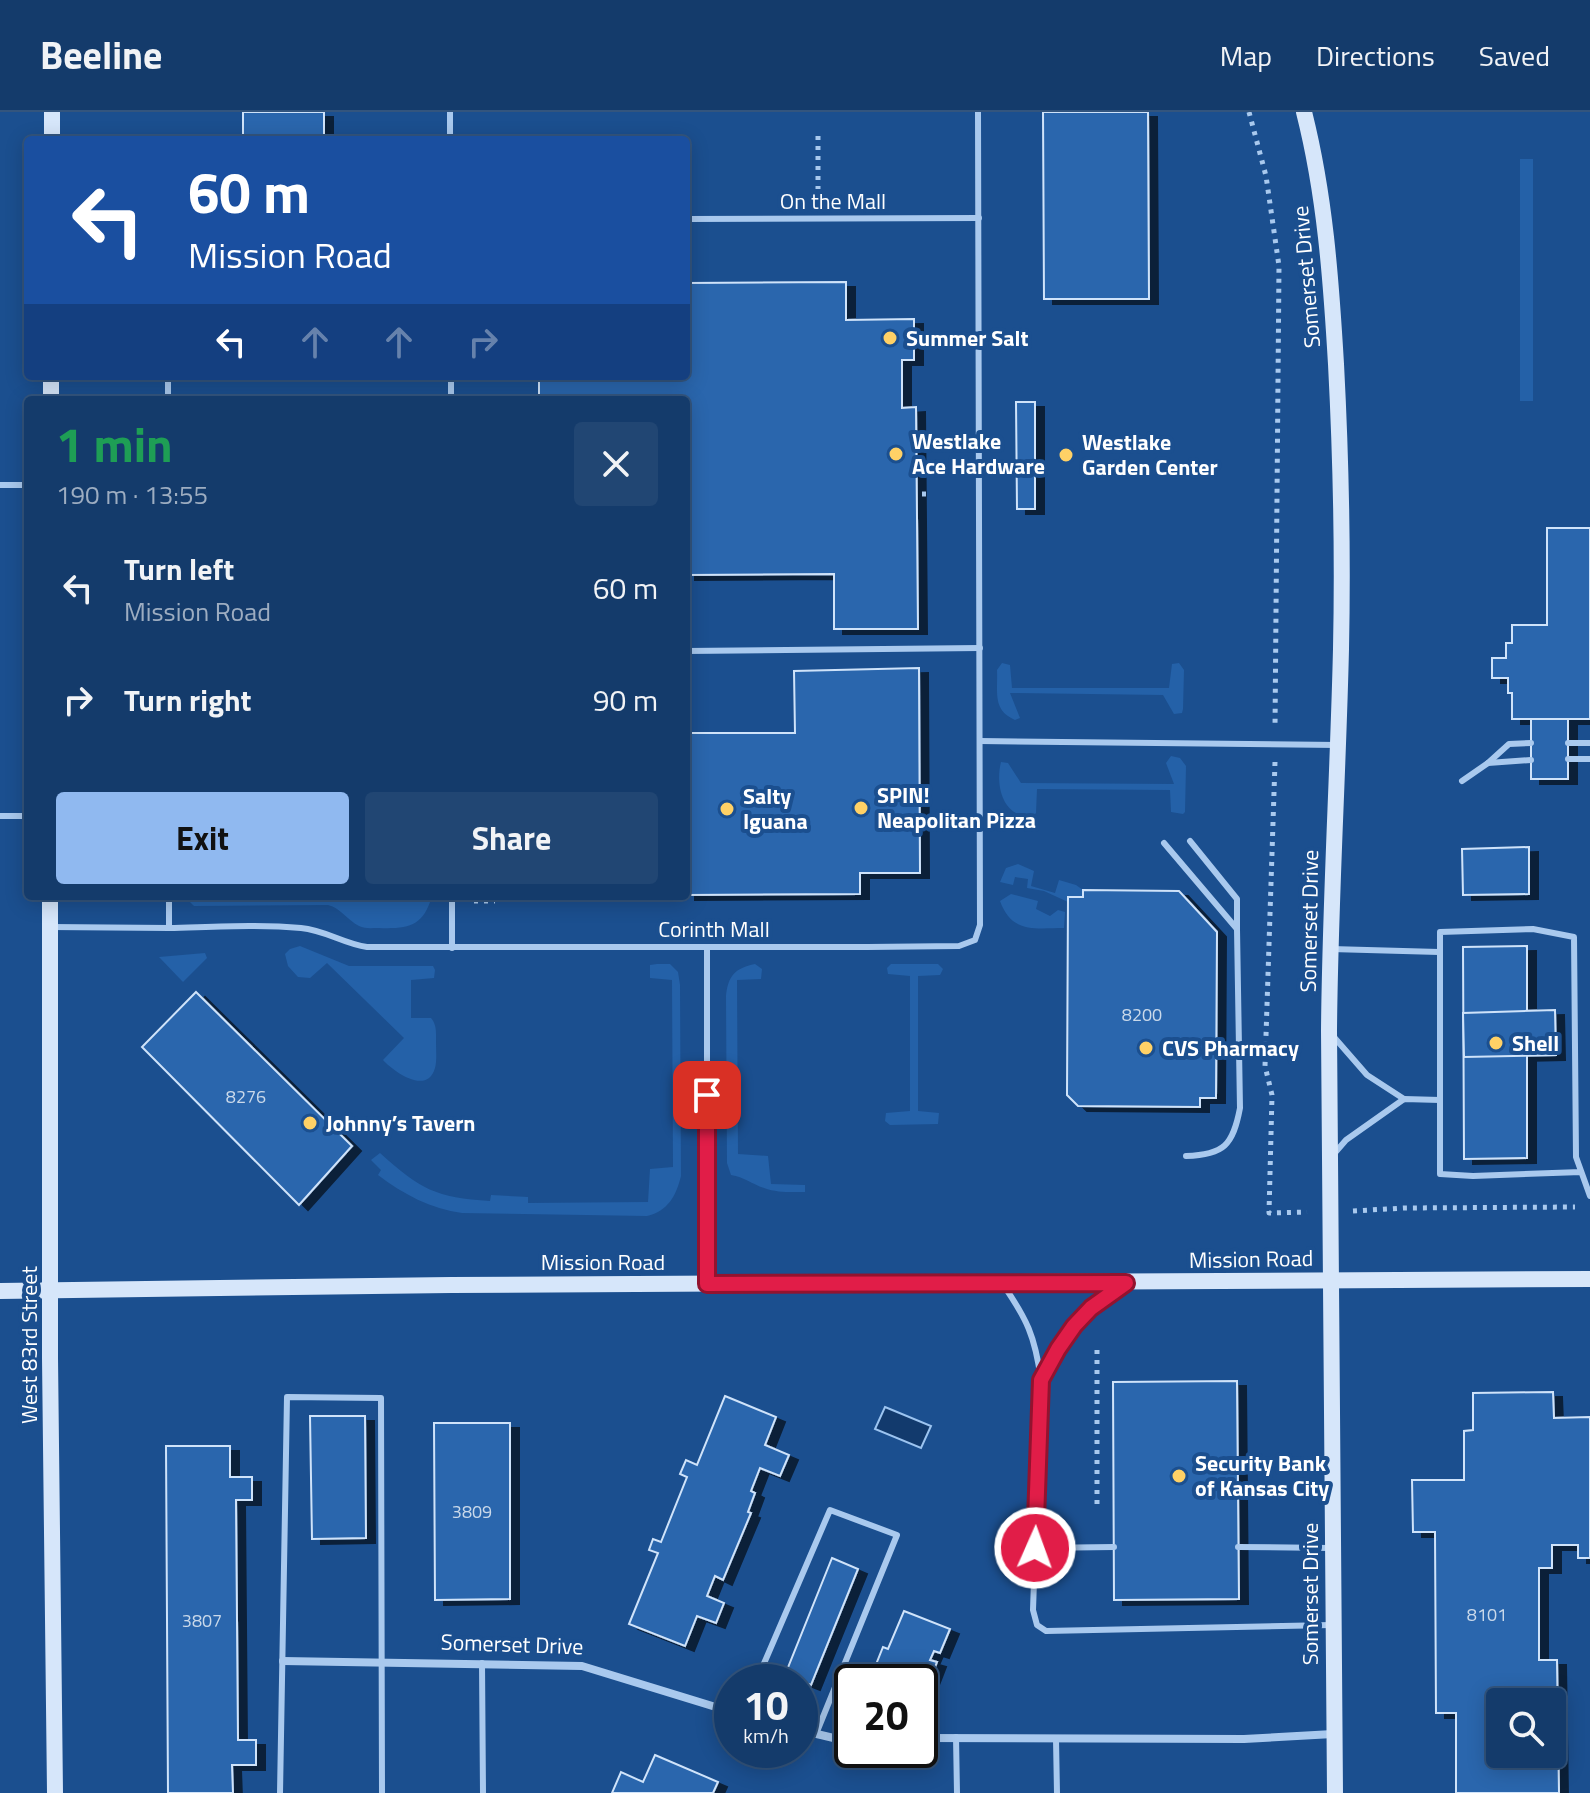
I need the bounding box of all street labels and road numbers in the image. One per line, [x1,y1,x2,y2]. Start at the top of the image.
street label: On the Mall [780,184,886,218]
street label: Somerset Drive [1283,204,1329,350]
street label: Somerset Drive [1291,849,1327,993]
street label: Corinth Mall [658,912,770,946]
street label: Mission Road [1188,1241,1314,1277]
street label: Mission Road [541,1245,665,1279]
street label: West 83rd Street [12,1266,46,1424]
street label: Somerset Drive [1293,1523,1327,1665]
street label: Somerset Drive [440,1625,584,1663]

